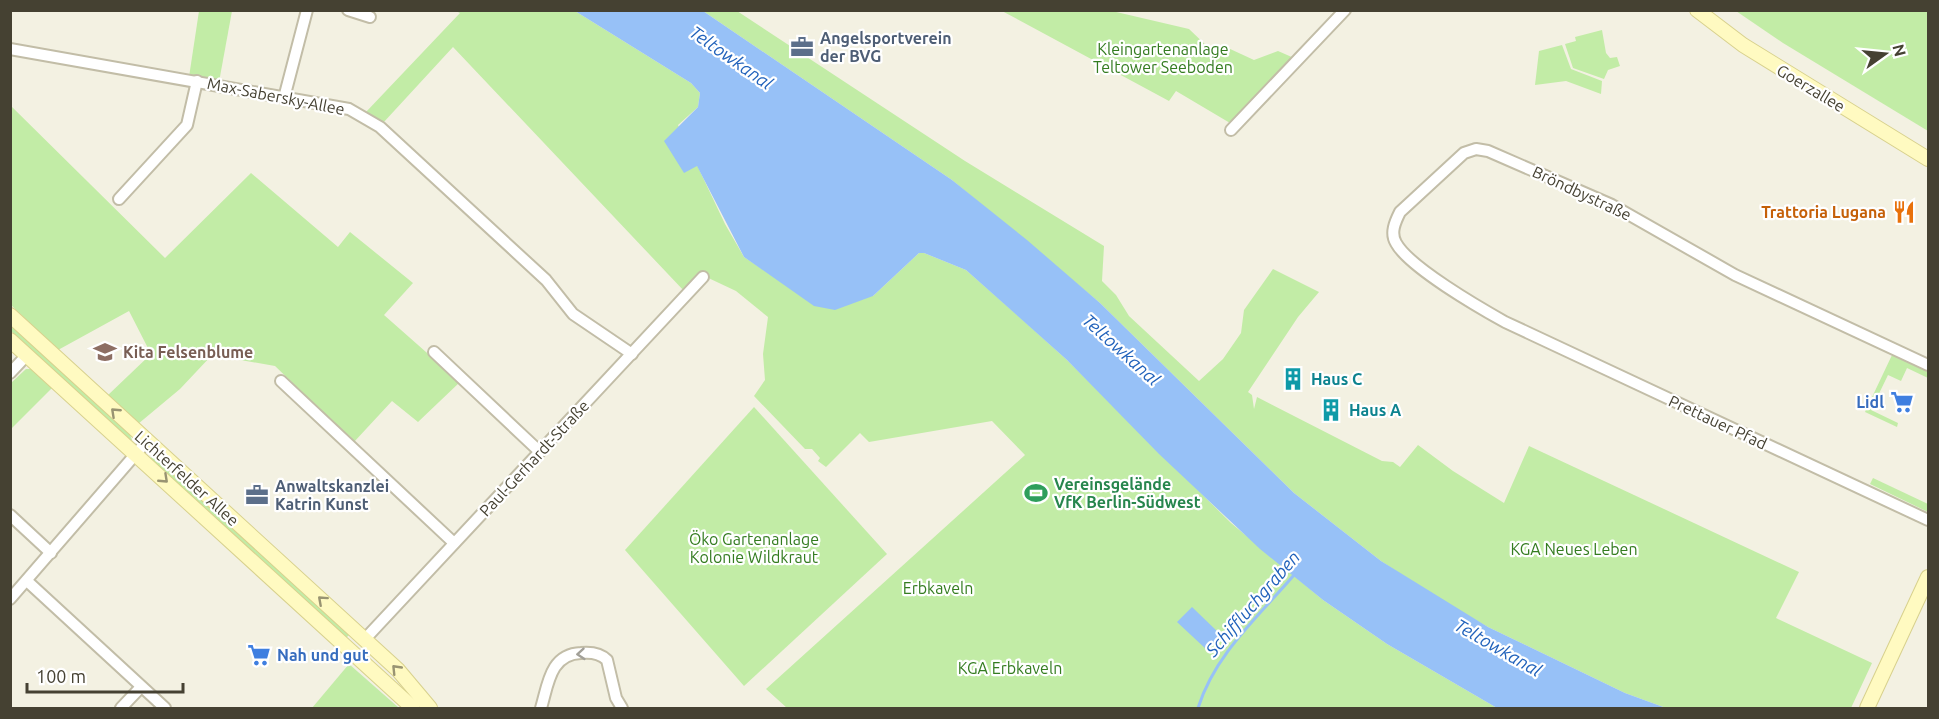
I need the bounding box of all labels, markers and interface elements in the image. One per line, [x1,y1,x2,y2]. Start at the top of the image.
water label: Teltowkanal [686,21,777,93]
north arrow [1855,24,1915,84]
place label: Angelsportverein der BVG [820,29,952,65]
office icon: Angelsportverein der BVG [789,34,815,60]
park label: Kleingartenanlage Teltower Seeboden [1093,40,1233,76]
text: N [1889,42,1910,58]
street label: Goerzallee [1774,61,1848,115]
street label: Max-Sabersky-Allee [206,74,346,118]
street label: Bröndbystraße [1530,162,1634,224]
restaurant icon: Trattoria Lugana [1891,199,1917,225]
place label: Trattoria Lugana [1761,203,1886,221]
water label: Teltowkanal [1079,309,1164,389]
school or university icon: Kita Felsenblume [92,339,118,365]
place label: Kita Felsenblume [123,343,253,361]
building icon: Haus C [1280,366,1306,392]
place label: Haus C [1311,370,1362,388]
supermarket icon: Lidl [1889,389,1915,415]
street label: Prettauer Pfad [1666,391,1770,453]
place label: Lidl [1856,393,1884,411]
street label: Paul-Gerhardt-Straße [476,396,592,520]
building icon: Haus A [1318,397,1344,423]
place label: Haus A [1349,401,1402,419]
one-way arrow [111,408,122,419]
street label: Lichterfelder Allee [131,427,243,529]
one-way arrow [157,472,167,483]
place label: Vereinsgelände VfK Berlin-Südwest [1054,475,1201,511]
place label: Anwaltskanzlei Katrin Kunst [275,477,389,513]
sports icon: Vereinsgelände VfK Berlin-Südwest [1023,480,1049,506]
office icon: Anwaltskanzlei Katrin Kunst [244,482,270,508]
park label: Öko Gartenanlage Kolonie Wildkraut [689,530,819,566]
park label: KGA Neues Leben [1510,540,1638,558]
water label: Schiffluchgraben [1201,547,1304,661]
park label: Erbkaveln [903,579,973,597]
one-way arrow [318,596,328,607]
water label: Teltowkanal [1452,614,1545,680]
supermarket icon: Nah und gut [246,642,272,668]
place label: Nah und gut [277,646,369,664]
one-way arrow [577,647,586,660]
scale bar [27,656,183,694]
park label: KGA Erbkaveln [958,659,1062,677]
text: 100 m [36,666,86,686]
one-way arrow [393,666,404,677]

